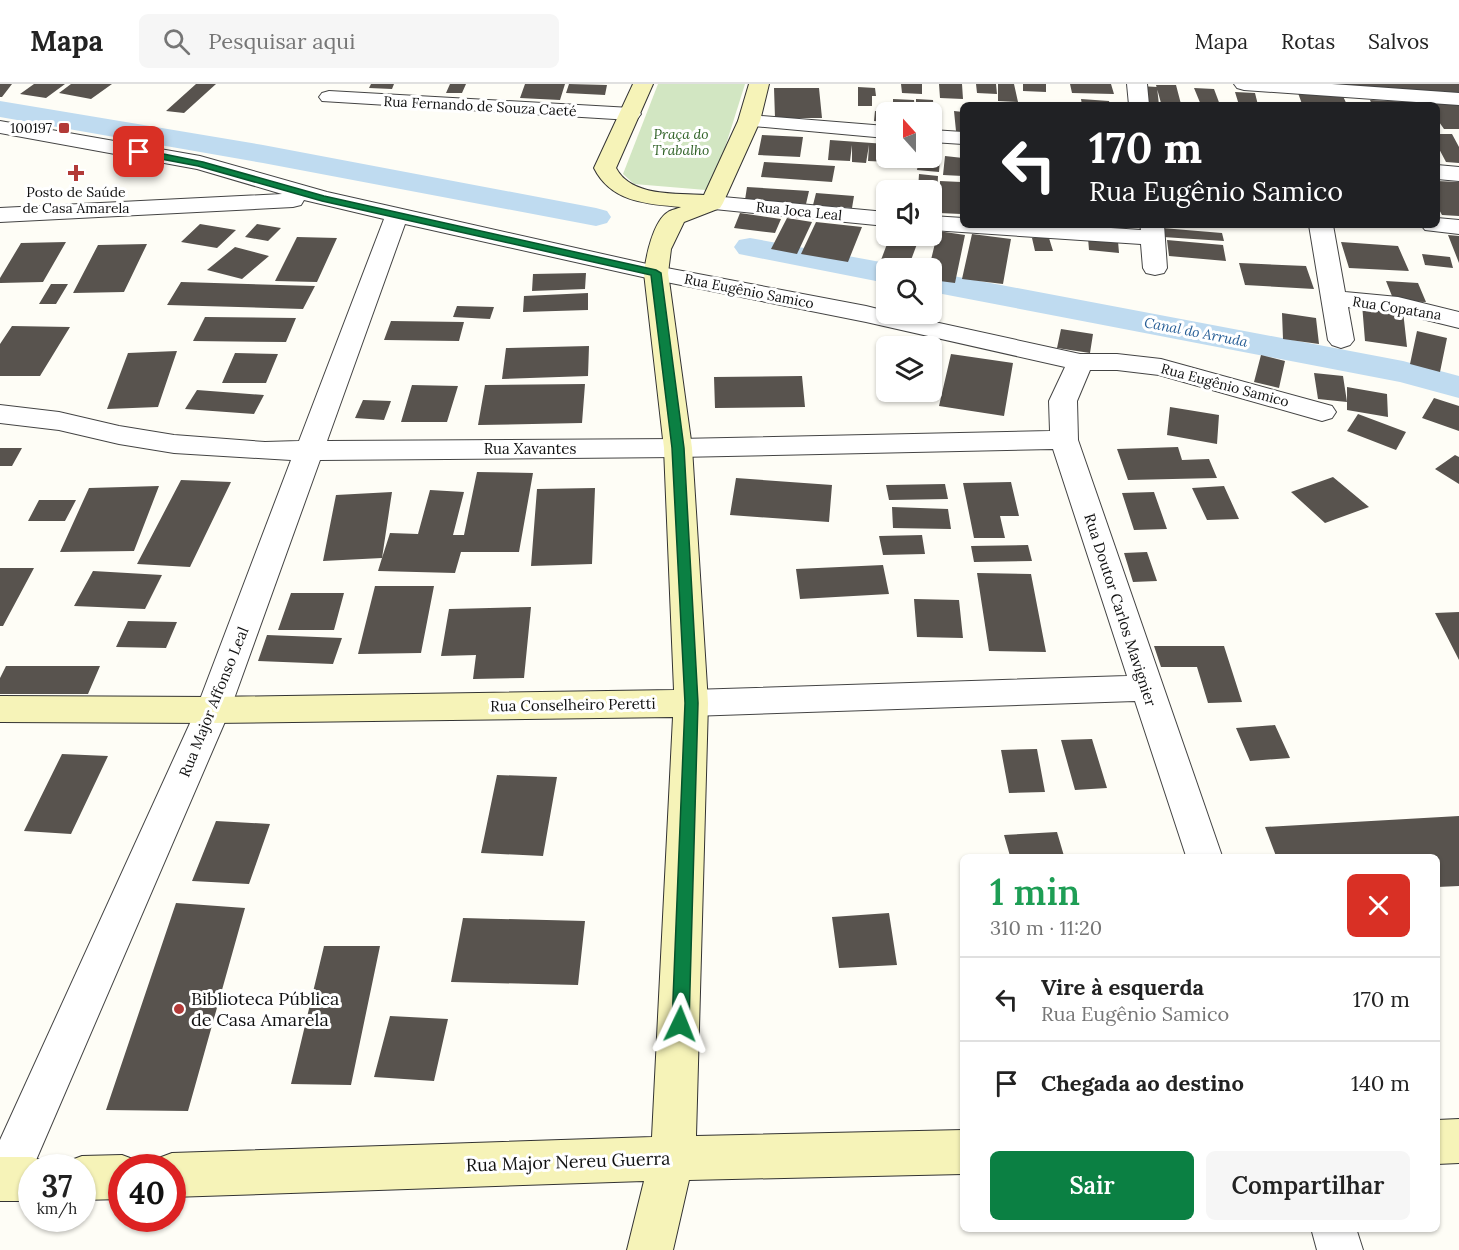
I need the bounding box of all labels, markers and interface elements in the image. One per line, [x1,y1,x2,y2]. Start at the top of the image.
search box [139,14,559,68]
text: Mapa [30,23,103,59]
icon: search [160,25,193,58]
text: Pesquisar aqui [208,27,355,55]
text: Mapa [1195,28,1248,55]
text: Rotas [1281,28,1335,55]
text: Salvos [1368,28,1429,55]
street label: Rua Fernando de Souza Caeté [383,92,577,120]
north arrow [876,102,942,168]
map controls [876,102,942,402]
place label: 100197 [10,119,53,137]
marker: 100197 [57,121,71,135]
text: 170 m [1089,121,1202,175]
park label: Praça do Trabalho [653,125,709,159]
pin [113,126,164,177]
icon: left [990,126,1068,204]
icon: arrive [122,135,155,168]
marker: Posto de Saúde de Casa Amarela [67,164,85,182]
text: Rua Eugênio Samico [1089,174,1343,208]
button: sound [876,180,942,246]
place label: Posto de Saúde de Casa Amarela [22,183,130,217]
street label: Rua Joca Leal [755,198,843,224]
button: search [876,258,942,324]
street label: Rua Eugênio Samico [683,270,815,312]
street label: Rua Copatana [1351,292,1443,324]
water label: Canal do Arruda [1143,313,1250,351]
button: layers [876,336,942,402]
street label: Rua Eugênio Samico [1159,359,1291,411]
street label: Rua Xavantes [484,439,576,458]
street label: Rua Doutor Carlos Mavignier [1080,511,1161,709]
street label: Rua Major Affonso Leal [175,624,252,780]
street label: Rua Conselheiro Peretti [490,694,656,715]
text: 1 min [990,869,1080,915]
button: close [1347,874,1410,937]
text: 310 m · 11:20 [990,915,1102,940]
text: Vire à esquerda [1041,973,1204,1001]
icon: left [990,983,1023,1016]
text: 170 m [1353,985,1410,1013]
place label: Biblioteca Pública de Casa Amarela [191,987,339,1031]
position arrow [648,992,712,1056]
text: Rua Eugênio Samico [1041,1001,1229,1026]
marker: Biblioteca Pública de Casa Amarela [172,1002,186,1016]
icon: arrive [990,1067,1023,1100]
text: Chegada ao destino [1041,1069,1244,1097]
text: 140 m [1351,1069,1410,1097]
street label: Rua Major Nereu Guerra [465,1146,671,1177]
button: Sair [990,1151,1194,1220]
button: Compartilhar [1206,1151,1410,1220]
speed limit sign: 40 [108,1154,186,1232]
text: 37 [42,1167,72,1205]
text: km/h [37,1199,77,1218]

